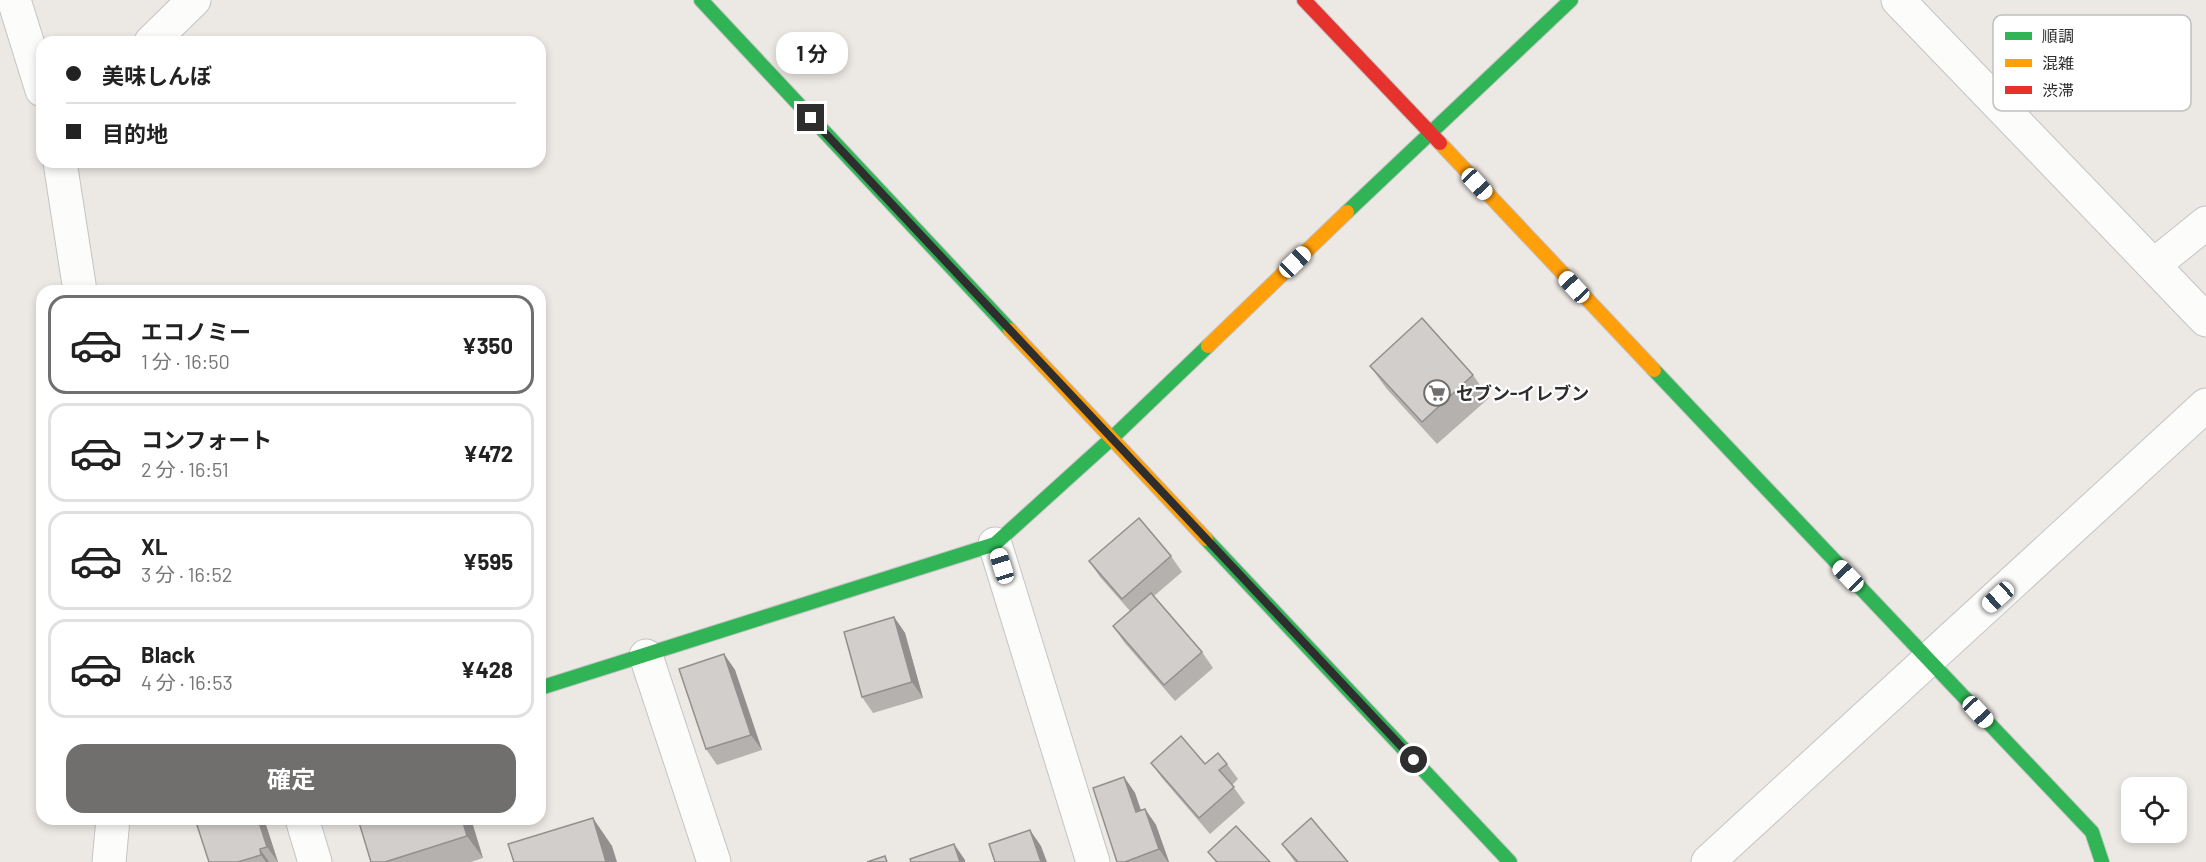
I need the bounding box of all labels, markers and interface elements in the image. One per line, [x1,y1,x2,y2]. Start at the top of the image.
legend [1993,15,2191,111]
text: 順調 [2042,26,2074,45]
callout: 1 分 [775,31,847,73]
text: 1 分 [796,41,828,65]
text: 混雑 [2042,53,2074,72]
text: 美味しんぼ [102,62,212,88]
text: 渋滞 [2042,80,2074,99]
route end [797,104,824,131]
text: 目的地 [102,120,168,146]
car [1458,165,1496,203]
car [1276,243,1314,281]
car [1555,268,1593,306]
icon: car [69,318,123,372]
text: エコノミー [141,318,251,344]
text: ¥350 [462,332,513,358]
text: 1 分 · 16:50 [141,349,230,373]
supermarket icon: セブン-イレブン [1422,378,1452,408]
place label: セブン-イレブン [1456,382,1589,404]
icon: car [69,426,123,480]
text: コンフォート [141,426,272,452]
text: ¥472 [463,440,513,466]
text: 2 分 · 16:51 [141,457,229,481]
text: XL [141,533,167,559]
icon: car [69,534,123,588]
car [988,546,1016,586]
text: ¥595 [463,548,513,574]
car [1829,557,1867,595]
text: 3 分 · 16:52 [141,562,233,586]
car [1979,578,2017,616]
text: Black [141,641,195,667]
icon: car [69,642,123,696]
text: ¥428 [460,656,513,682]
text: 4 分 · 16:53 [141,670,233,694]
car [1959,693,1997,731]
button: 確定 [66,744,516,813]
route start [1400,746,1427,773]
map controls [2121,777,2187,843]
button: locate [2121,777,2187,843]

